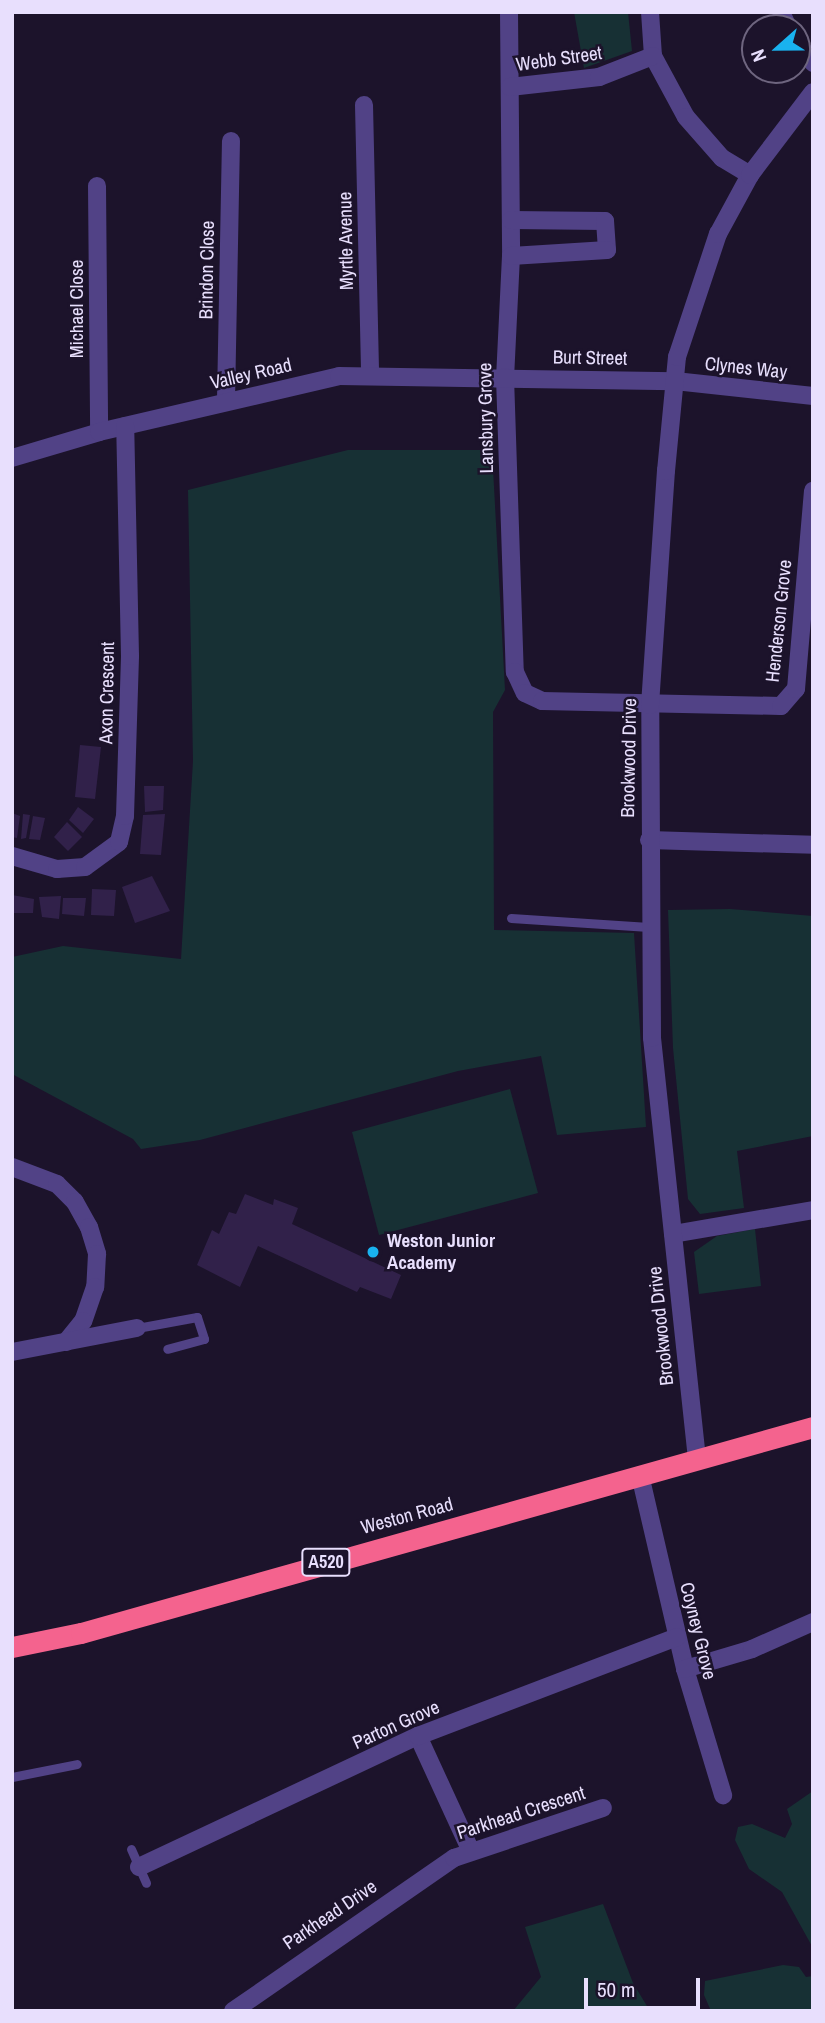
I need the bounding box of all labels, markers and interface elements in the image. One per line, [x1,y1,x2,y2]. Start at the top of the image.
north arrow [741,14,811,84]
street label: Webb Street [515,42,603,76]
text: N [744,46,772,66]
street label: Myrtle Avenue [334,191,358,291]
street label: Brindon Close [195,220,219,320]
street label: Michael Close [66,260,88,358]
street label: Burt Street [553,346,627,370]
street label: Clynes Way [704,352,788,384]
street label: Valley Road [208,354,294,394]
street label: Lansbury Grove [474,362,498,474]
street label: Henderson Grove [761,559,797,683]
street label: Axon Crescent [95,642,119,744]
street label: Brookwood Drive [617,698,641,818]
place label: Weston Junior Academy [387,1230,495,1274]
marker: Weston Junior Academy [365,1244,381,1260]
street label: Brookwood Drive [643,1265,679,1387]
street label: Weston Road [359,1493,455,1539]
road number: A520 [300,1548,352,1576]
street label: Coyney Grove [675,1580,721,1682]
street label: Parton Grove [349,1696,443,1754]
street label: Parkhead Crescent [454,1782,588,1844]
street label: Parkhead Drive [279,1875,381,1955]
scale bar [587,1964,702,2008]
text: 50 m [597,1975,635,2004]

